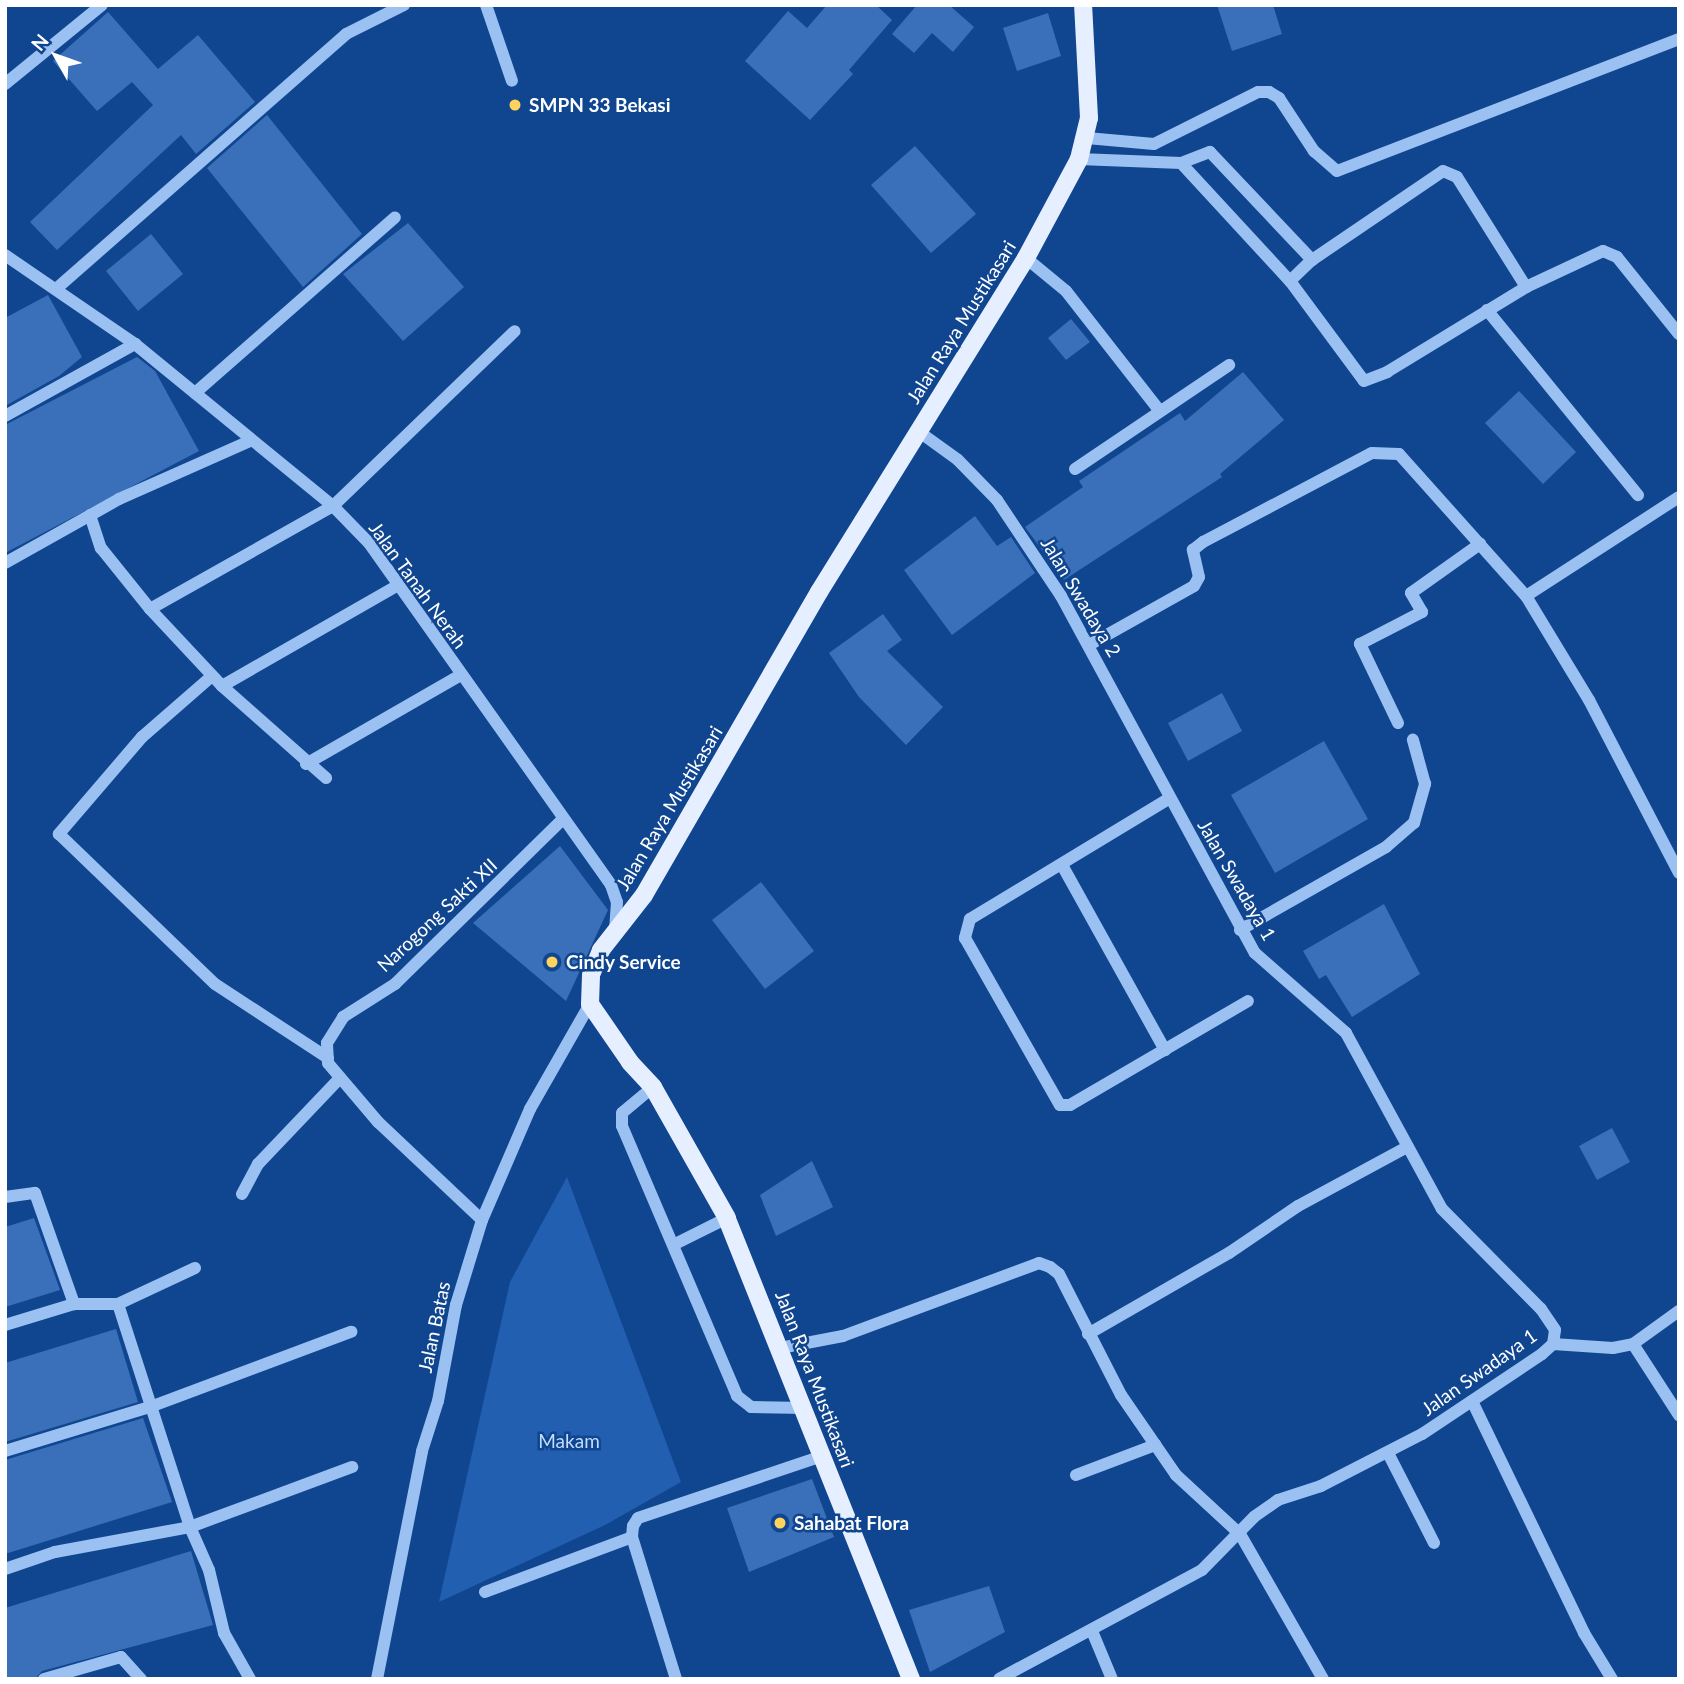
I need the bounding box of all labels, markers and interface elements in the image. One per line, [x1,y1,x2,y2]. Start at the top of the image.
north arrow [21,21,91,91]
text: N [26,29,53,55]
place label: SMPN 33 Bekasi [529,94,671,116]
marker: SMPN 33 Bekasi [507,97,523,113]
street label: Jalan Raya Mustikasari [902,236,1020,408]
street label: Jalan Tanah Nerah [364,517,472,653]
street label: Jalan Swadaya 2 [1036,533,1126,661]
street label: Jalan Raya Mustikasari [611,722,727,894]
street label: Jalan Swadaya 1 [1193,816,1281,944]
street label: Narogong Sakti XII [372,854,502,976]
place label: Cindy Service [566,951,681,973]
marker: Cindy Service [544,954,560,970]
street label: Jalan Batas [413,1279,455,1375]
street label: Jalan Raya Mustikasari [771,1287,859,1471]
street label: Jalan Swadaya 1 [1417,1324,1541,1420]
park label: Makam [538,1430,600,1452]
place label: Sahabat Flora [794,1512,909,1534]
marker: Sahabat Flora [772,1515,788,1531]

